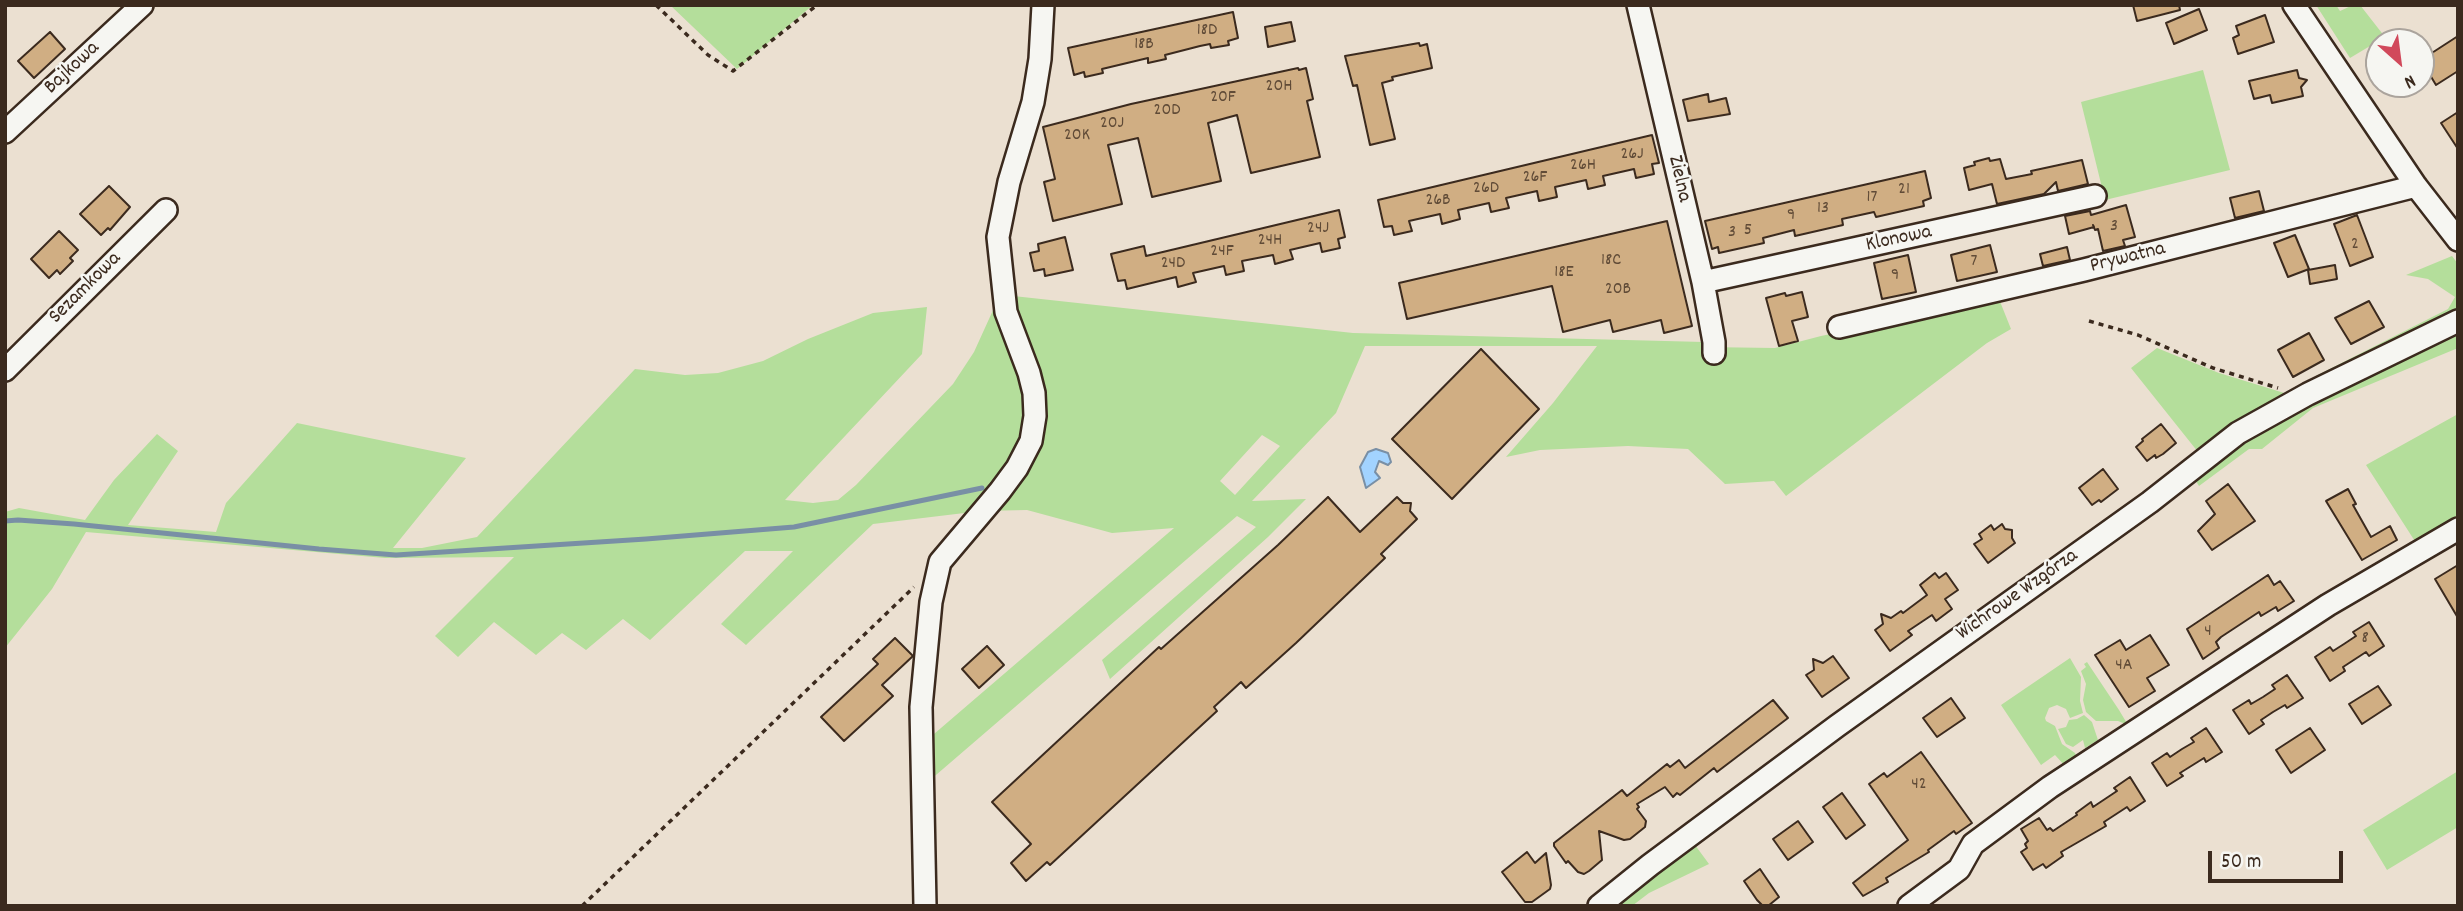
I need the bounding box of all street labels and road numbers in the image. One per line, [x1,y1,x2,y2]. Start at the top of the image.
street label: Bajkowa [40,37,106,101]
street label: Zielna [1660,153,1696,205]
street label: Klonowa [1864,221,1934,259]
street label: Prywatna [2088,238,2168,280]
street label: Sezamkowa [45,248,127,330]
street label: Wichrowe Wzgórza [1952,545,2084,647]

